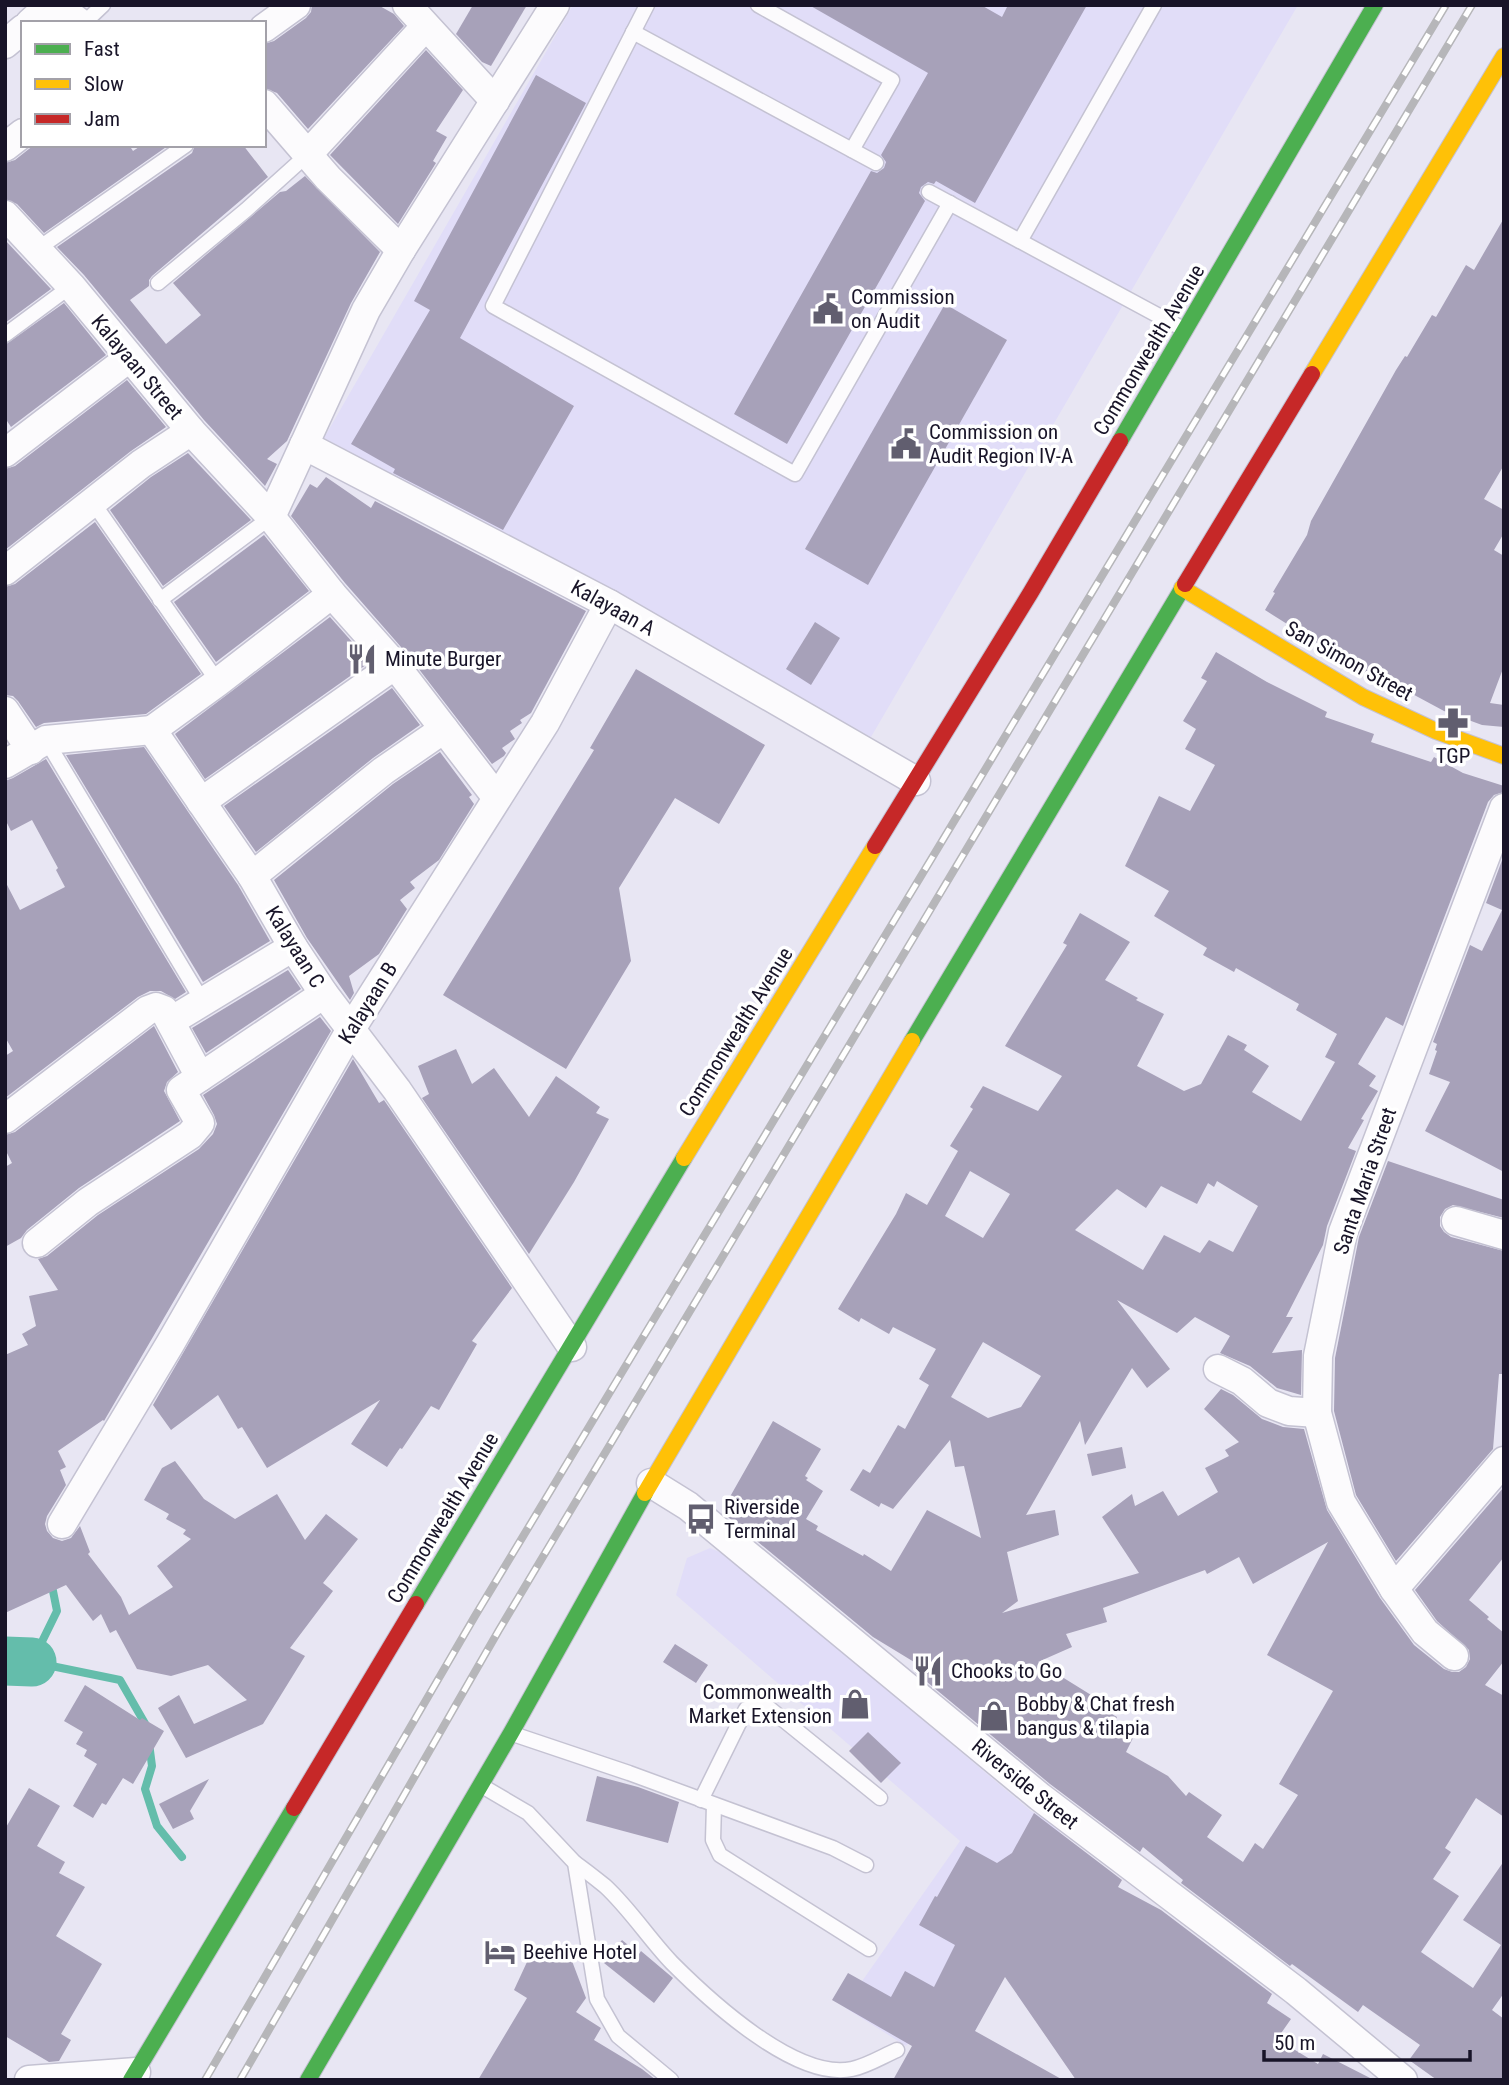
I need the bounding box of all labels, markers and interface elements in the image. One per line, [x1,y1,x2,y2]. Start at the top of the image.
legend [21,21,266,147]
text: Fast [84,37,120,61]
text: Slow [84,72,124,96]
text: Jam [84,107,120,131]
street label: Commonwealth Avenue [1089,260,1210,440]
place label: Commission on Audit [851,285,955,333]
public building icon: Commission on Audit [811,292,845,326]
street label: Kalayaan Street [86,310,188,424]
place label: Commission on Audit Region IV-A [929,420,1073,468]
public building icon: Commission on Audit Region IV-A [889,427,923,461]
street label: Kalayaan A [567,575,659,641]
street label: San Simon Street [1281,616,1417,706]
restaurant icon: Minute Burger [345,642,379,676]
place label: Minute Burger [385,647,501,671]
pharmacy icon: TGP [1436,706,1470,740]
place label: TGP [1436,744,1470,768]
street label: Kalayaan C [260,902,330,992]
street label: Commonwealth Avenue [674,943,798,1121]
street label: Kalayaan B [334,958,402,1048]
street label: Santa Maria Street [1329,1105,1401,1257]
street label: Commonwealth Avenue [383,1428,504,1608]
place label: Riverside Terminal [724,1495,800,1543]
bus stop icon: Riverside Terminal [684,1502,718,1536]
restaurant icon: Chooks to Go [911,1654,945,1688]
place label: Chooks to Go [951,1659,1062,1683]
place label: Commonwealth Market Extension [689,1680,832,1728]
shop icon: Commonwealth Market Extension [838,1687,872,1721]
place label: Bobby & Chat fresh bangus & tilapia [1017,1692,1175,1740]
shop icon: Bobby & Chat fresh bangus & tilapia [977,1699,1011,1733]
street label: Riverside Street [967,1734,1083,1834]
hotel icon: Beehive Hotel [483,1935,517,1969]
place label: Beehive Hotel [523,1940,637,1964]
scale bar [1264,2018,1470,2062]
text: 50 m [1274,2031,1315,2055]

